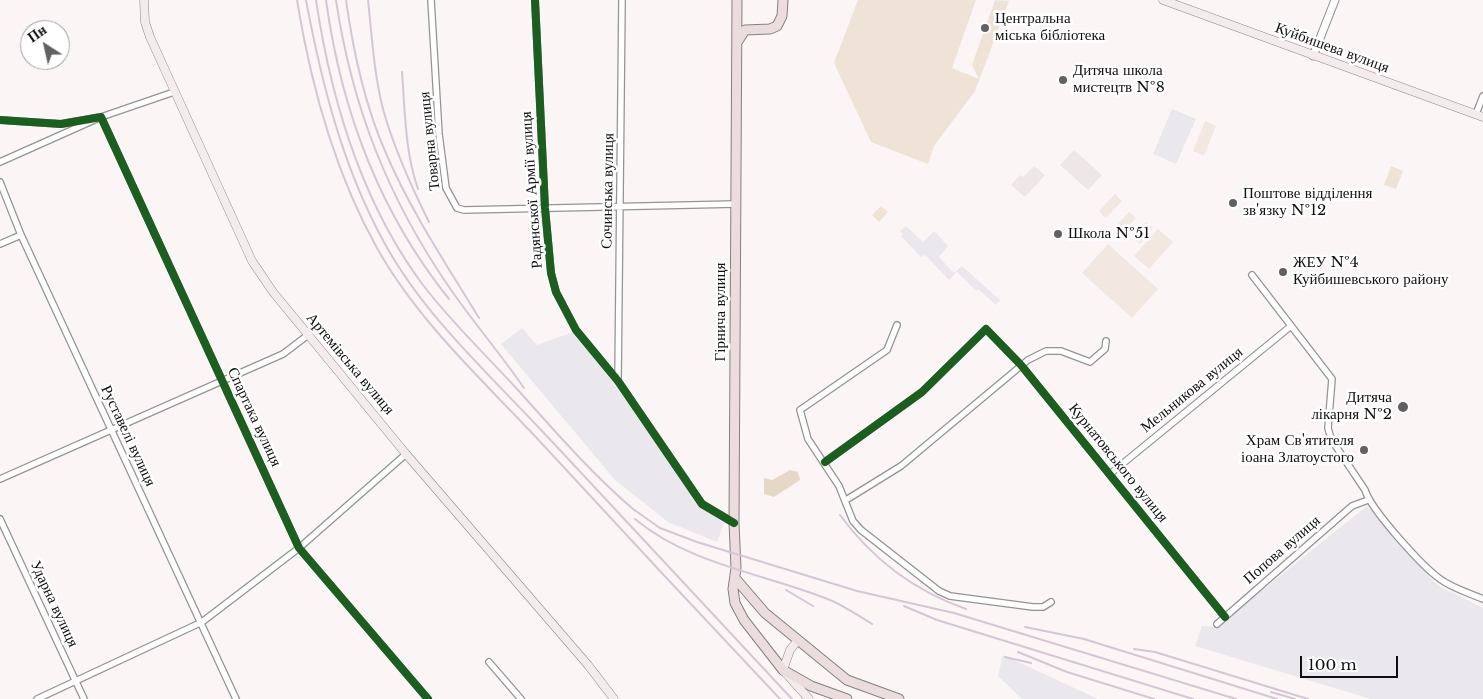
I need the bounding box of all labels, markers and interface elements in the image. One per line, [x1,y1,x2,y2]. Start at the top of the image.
place label: Центральна міська бібліотека [995,10,1105,45]
street label: Куйбишева вулиця [1273,19,1391,77]
north arrow [20,20,70,70]
text: Пн [24,21,50,46]
marker: Центральна міська бібліотека [979,22,991,34]
place label: Дитяча школа мистецтв №8 [1073,62,1165,97]
marker: Дитяча школа мистецтв №8 [1057,74,1069,86]
street label: Товарна вулиця [416,91,444,191]
street label: Радянської Армії вулиця [518,111,546,269]
street label: Сочинська вулиця [598,133,618,249]
place label: Поштове відділення зв'язку №12 [1243,185,1372,220]
marker: Поштове відділення зв'язку №12 [1227,197,1239,209]
place label: Школа №51 [1068,225,1150,243]
marker: Школа №51 [1052,228,1064,240]
place label: ЖЕУ №4 Куйбишевського району [1293,254,1449,289]
street label: Гірнича вулиця [712,263,730,361]
marker: ЖЕУ №4 Куйбишевського району [1277,266,1289,278]
street label: Артемівська вулиця [302,309,398,419]
street label: Мельникова вулиця [1137,343,1247,437]
street label: Спартака вулиця [223,365,285,469]
street label: Руставелі вулиця [97,383,159,489]
place label: Дитяча лікарня №2 [1311,389,1392,424]
street label: Курнатовського вулиця [1064,400,1172,526]
marker: Дитяча лікарня №2 [1396,400,1410,414]
place label: Храм Св'ятителя іоана Златоустого [1241,432,1354,467]
marker: Храм Св'ятителя іоана Златоустого [1358,444,1370,456]
street label: Попова вулиця [1240,512,1324,588]
street label: Ударна вулиця [26,558,82,650]
scale bar [1303,646,1400,678]
text: 100 m [1308,655,1357,674]

